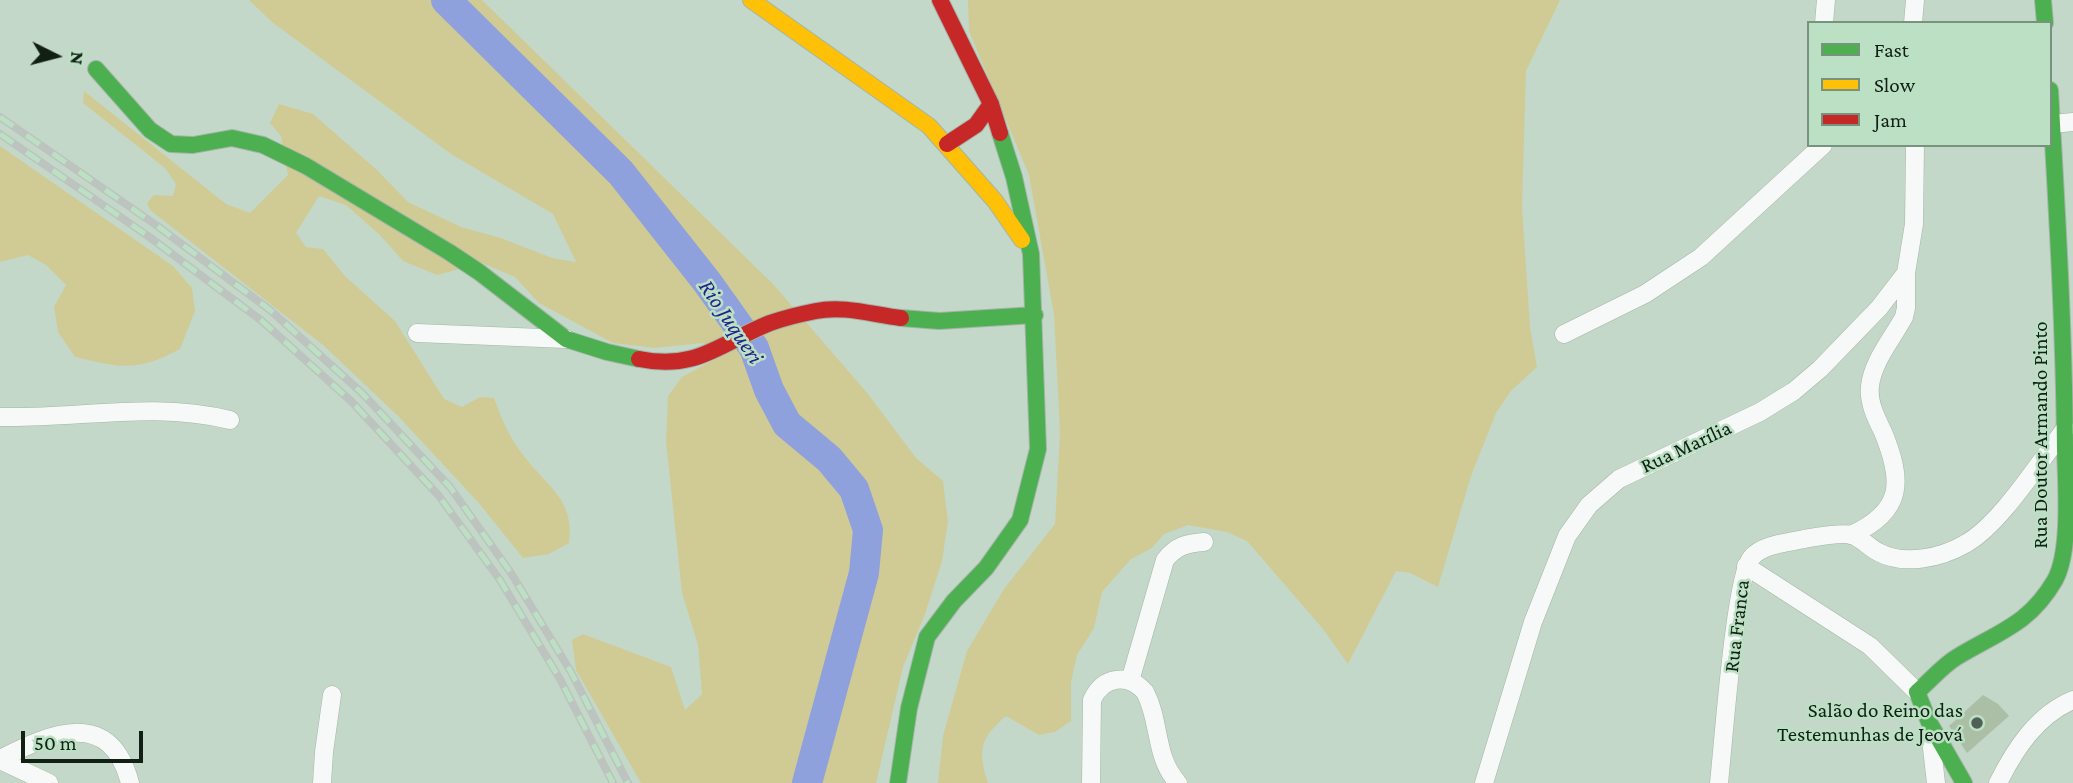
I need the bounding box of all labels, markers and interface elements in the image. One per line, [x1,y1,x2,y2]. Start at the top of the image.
north arrow [21,21,91,91]
legend [1807,21,2052,147]
text: Fast [1874,38,1909,62]
text: N [66,51,89,66]
text: Slow [1874,73,1915,97]
text: Jam [1874,108,1907,132]
water label: Rio Juqueri [693,274,769,370]
street label: Rua Doutor Armando Pinto [2028,321,2054,549]
street label: Rua Marília [1637,415,1735,479]
street label: Rua Franca [1719,578,1755,674]
place label: Salão do Reino das Testemunhas de Jeová [1777,698,1963,748]
marker: Salão do Reino das Testemunhas de Jeová [1969,715,1985,731]
scale bar [24,716,147,760]
text: 50 m [34,731,77,755]

